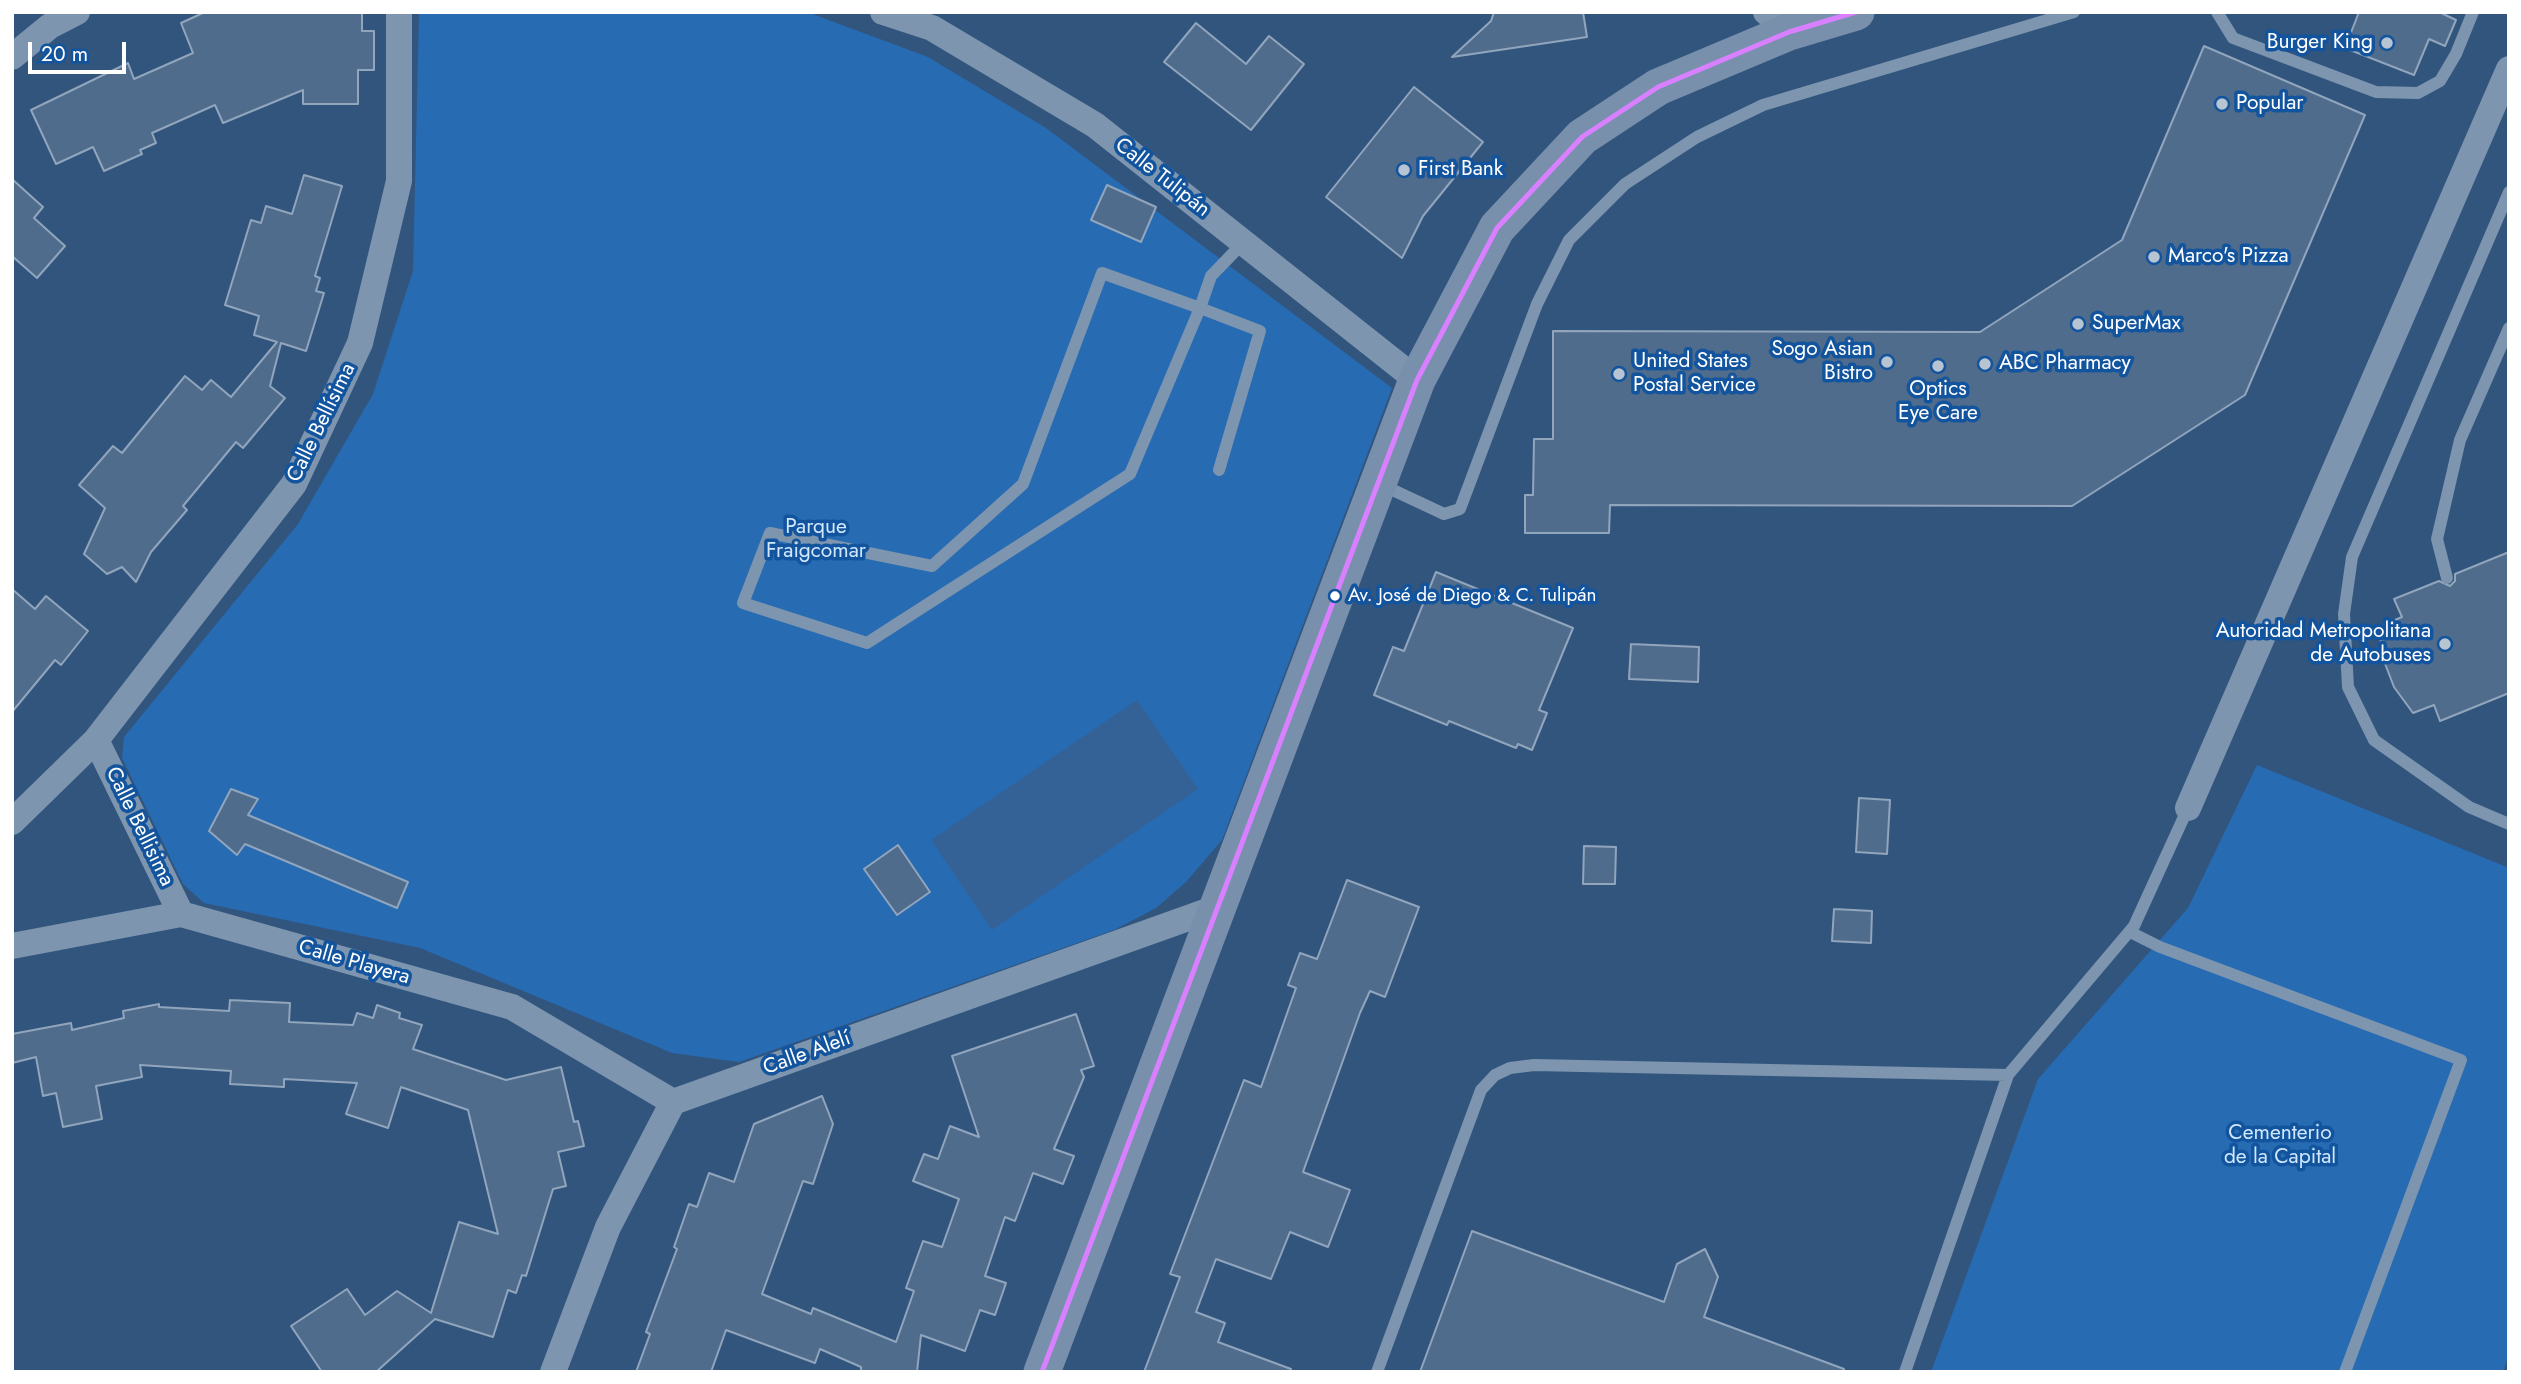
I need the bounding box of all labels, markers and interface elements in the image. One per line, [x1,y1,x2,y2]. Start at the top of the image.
scale bar [32,28,130,72]
place label: Burger King [2267,30,2373,56]
marker: Burger King [2379,35,2395,51]
text: 20 m [41,39,88,69]
place label: Popular [2236,91,2303,117]
marker: Popular [2214,96,2230,112]
street label: Calle Tulipán [1109,133,1215,223]
place label: First Bank [1418,157,1503,183]
marker: First Bank [1396,162,1412,178]
place label: Marco's Pizza [2168,244,2289,270]
marker: Marco's Pizza [2146,249,2162,265]
place label: SuperMax [2092,311,2180,337]
marker: SuperMax [2070,316,2086,332]
place label: Sogo Asian Bistro [1771,337,1873,387]
place label: United States Postal Service [1633,349,1756,399]
place label: ABC Pharmacy [1999,351,2131,377]
marker: Sogo Asian Bistro [1879,354,1895,370]
marker: ABC Pharmacy [1977,356,1993,372]
marker: Optics Eye Care [1930,358,1946,374]
street label: Calle Bellísima [282,359,362,487]
marker: United States Postal Service [1611,366,1627,382]
place label: Optics Eye Care [1898,377,1978,427]
park label: Parque Fraigcomar [766,515,866,565]
place label: Av. José de Diego & C. Tulipán [1348,585,1596,607]
marker: Av. José de Diego & C. Tulipán [1328,589,1342,603]
place label: Autoridad Metropolitana de Autobuses [2216,619,2431,669]
marker: Autoridad Metropolitana de Autobuses [2437,636,2453,652]
street label: Calle Bellisima [99,763,179,891]
street label: Calle Playera [295,935,413,991]
street label: Calle Alelí [760,1027,854,1081]
park label: Cementerio de la Capital [2224,1121,2336,1171]

